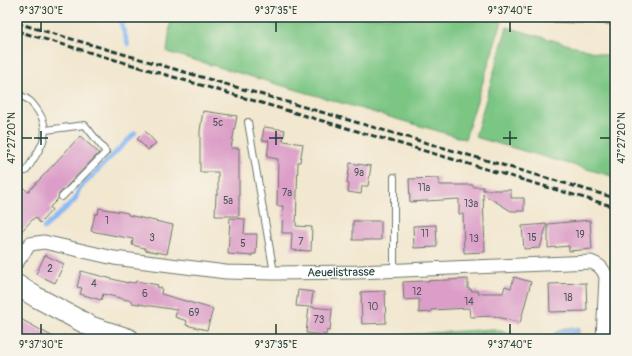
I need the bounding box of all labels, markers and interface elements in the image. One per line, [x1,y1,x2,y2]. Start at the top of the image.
text: 9°37'30"E [19,5,63,17]
text: 9°37'35"E [255,5,297,17]
text: 9°37'40"E [488,5,532,17]
text: 47°27'20"N [6,112,18,164]
text: 47°27'20"N [616,112,628,164]
house number: 5c [213,117,223,129]
house number: 9a [354,167,364,179]
house number: 11a [418,182,431,194]
house number: 7a [282,187,292,199]
house number: 5a [223,195,233,207]
house number: 13a [464,198,478,210]
house number: 1 [105,215,109,227]
house number: 11 [421,228,429,240]
house number: 19 [575,229,585,241]
house number: 3 [149,232,155,244]
house number: 15 [527,232,537,244]
house number: 13 [469,233,479,245]
house number: 7 [298,236,304,248]
house number: 5 [240,238,246,250]
house number: 2 [47,263,53,275]
street label: Aeuelistrasse [307,264,375,280]
house number: 4 [91,278,97,290]
house number: 12 [412,286,422,298]
house number: 6 [142,288,148,300]
house number: 18 [564,292,572,304]
house number: 14 [464,296,474,308]
house number: 10 [368,301,379,313]
house number: 69 [189,307,199,319]
house number: 73 [314,314,325,326]
text: 9°37'30"E [19,339,63,351]
text: 9°37'35"E [255,339,297,351]
text: 9°37'40"E [488,339,532,351]

